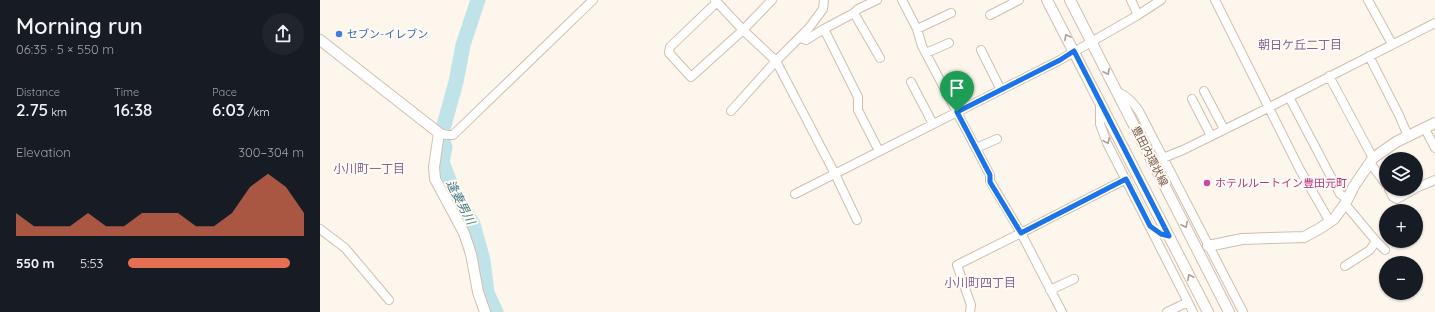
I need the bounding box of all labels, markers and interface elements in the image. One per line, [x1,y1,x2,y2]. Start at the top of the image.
text: Morning run [16,12,143,40]
button: share [262,13,304,55]
place label: セブン-イレブン [347,27,428,41]
marker: セブン-イレブン [334,29,344,39]
one-way arrow [1064,34,1071,41]
district label: 朝日ケ丘二丁目 [1258,37,1342,52]
text: 06:35 · 5 × 550 m [16,41,114,57]
one-way arrow [1102,68,1110,75]
pin [940,71,974,112]
icon: arrive [946,77,968,99]
text: Distance [16,85,60,99]
text: Time [114,85,139,99]
text: Pace [212,85,237,99]
text: 2.75 [16,99,48,120]
text: 16:38 [114,99,152,120]
text: 6:03 [212,99,245,120]
text: km [48,105,67,119]
text: /km [245,105,270,119]
street label: 豊田内環状線 [1129,123,1171,189]
one-way arrow [1102,137,1110,145]
text: Elevation [16,144,71,160]
text: 300–304 m [238,144,304,160]
map controls [1379,152,1423,300]
button: layers [1379,152,1423,196]
district label: 小川町一丁目 [333,161,405,176]
place label: ホテルルートイン豊田元町 [1215,176,1347,190]
water label: 逢妻男川 [443,177,479,229]
marker: ホテルルートイン豊田元町 [1202,178,1212,188]
button: + [1379,204,1423,248]
one-way arrow [1180,221,1187,229]
text: 550 m [16,255,55,271]
text: 5:53 [80,255,103,271]
button: − [1379,256,1423,300]
one-way arrow [1187,274,1194,282]
district label: 小川町四丁目 [944,275,1016,290]

